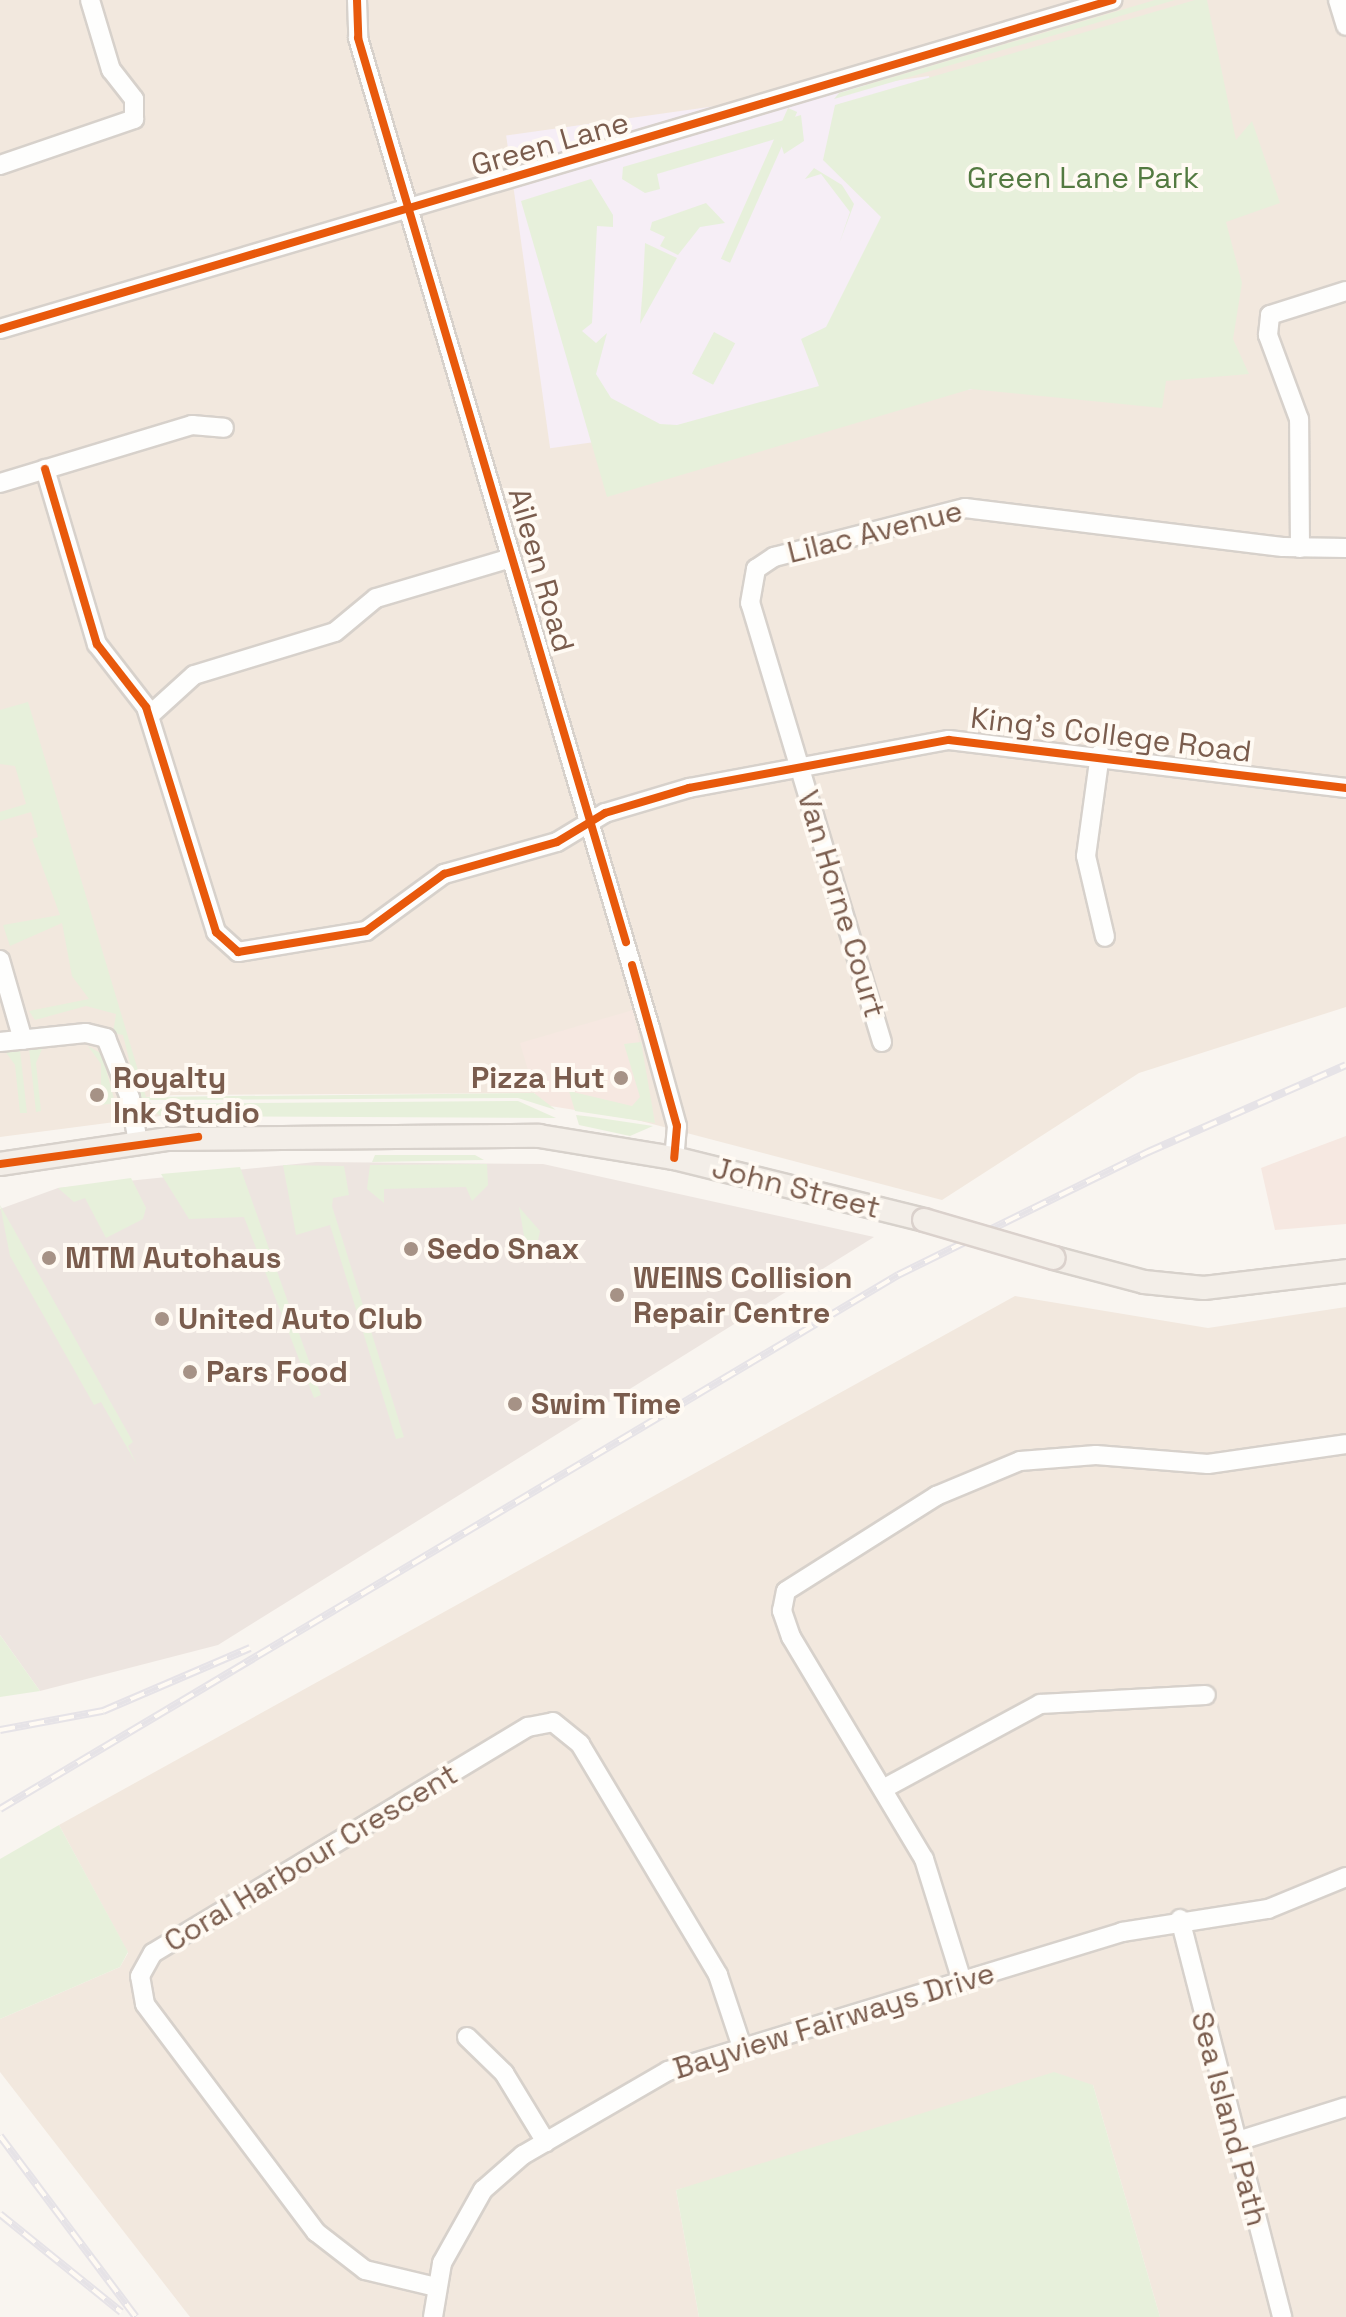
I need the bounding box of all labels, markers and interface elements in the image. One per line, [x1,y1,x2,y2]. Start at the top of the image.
street label: Green Lane [467,104,633,184]
park label: Green Lane Park [967,160,1199,196]
street label: Aileen Road [500,484,582,656]
street label: Lilac Avenue [784,493,966,571]
street label: King's College Road [968,700,1254,770]
street label: Van Horne Court [789,786,893,1022]
place label: Royalty Ink Studio [113,1060,260,1130]
place label: Pizza Hut [471,1060,605,1096]
marker: Pizza Hut [612,1069,630,1087]
marker: Royalty Ink Studio [88,1086,106,1104]
street label: John Street [708,1150,884,1226]
place label: Sedo Snax [427,1231,579,1267]
place label: MTM Autohaus [65,1240,282,1276]
marker: Sedo Snax [402,1240,420,1258]
marker: MTM Autohaus [40,1249,58,1267]
place label: WEINS Collision Repair Centre [633,1260,853,1330]
marker: WEINS Collision Repair Centre [608,1286,626,1304]
place label: United Auto Club [178,1301,423,1337]
marker: United Auto Club [153,1310,171,1328]
place label: Pars Food [206,1354,348,1390]
marker: Pars Food [181,1363,199,1381]
place label: Swim Time [531,1386,682,1422]
marker: Swim Time [506,1395,524,1413]
street label: Coral Harbour Crescent [158,1756,464,1960]
street label: Bayview Fairways Drive [669,1955,999,2087]
street label: Sea Island Path [1183,2008,1275,2230]

